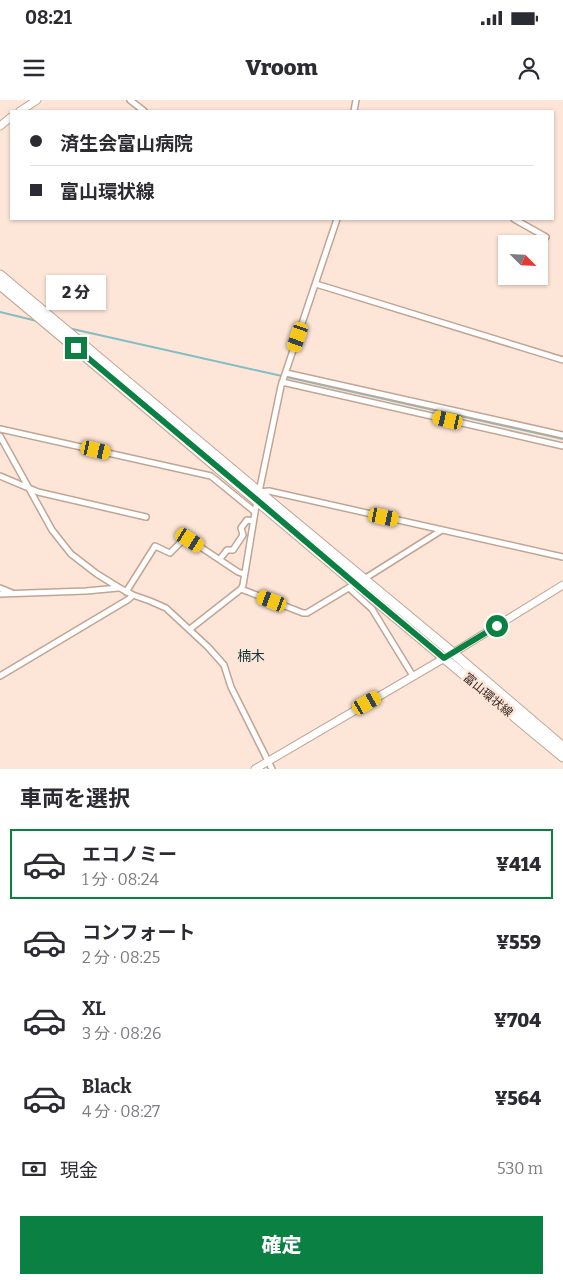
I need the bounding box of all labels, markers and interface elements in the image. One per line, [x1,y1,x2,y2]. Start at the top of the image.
text: 08:21 [25,6,72,29]
icon: menu [20,54,48,82]
text: Vroom [246,54,317,81]
icon: person [515,54,543,82]
text: 済生会富山病院 [60,132,193,155]
text: 富山環状線 [60,180,155,203]
north arrow [498,235,548,285]
map controls [498,235,548,285]
callout: 2 分 [46,276,106,310]
text: 2 分 [62,283,90,302]
car [286,320,309,354]
route end [65,337,87,359]
car [431,409,464,431]
car [79,439,112,461]
car [367,507,400,527]
car [173,526,206,554]
car [255,589,288,613]
route start [486,615,508,637]
district label: 楠木 [237,648,265,665]
street label: 富山環状線 [461,670,515,720]
car [350,689,383,717]
text: 車両を選択 [20,785,130,812]
icon: car [22,842,67,887]
text: エコノミー [82,843,177,866]
text: ¥414 [496,853,541,876]
text: 1 分 · 08:24 [82,870,159,889]
icon: car [22,920,67,965]
text: コンフォート [82,921,195,944]
text: ¥559 [496,931,541,954]
text: 2 分 · 08:25 [82,948,160,967]
text: XL [82,997,106,1020]
icon: car [22,998,67,1043]
text: ¥704 [494,1009,541,1032]
text: 3 分 · 08:26 [82,1024,161,1043]
text: Black [82,1075,132,1098]
icon: car [22,1076,67,1121]
text: ¥564 [494,1087,541,1110]
text: 4 分 · 08:27 [82,1102,160,1121]
icon: cash [20,1155,48,1183]
text: 現金 [60,1159,98,1182]
text: 530 m [497,1159,543,1178]
button: 確定 [20,1216,543,1274]

